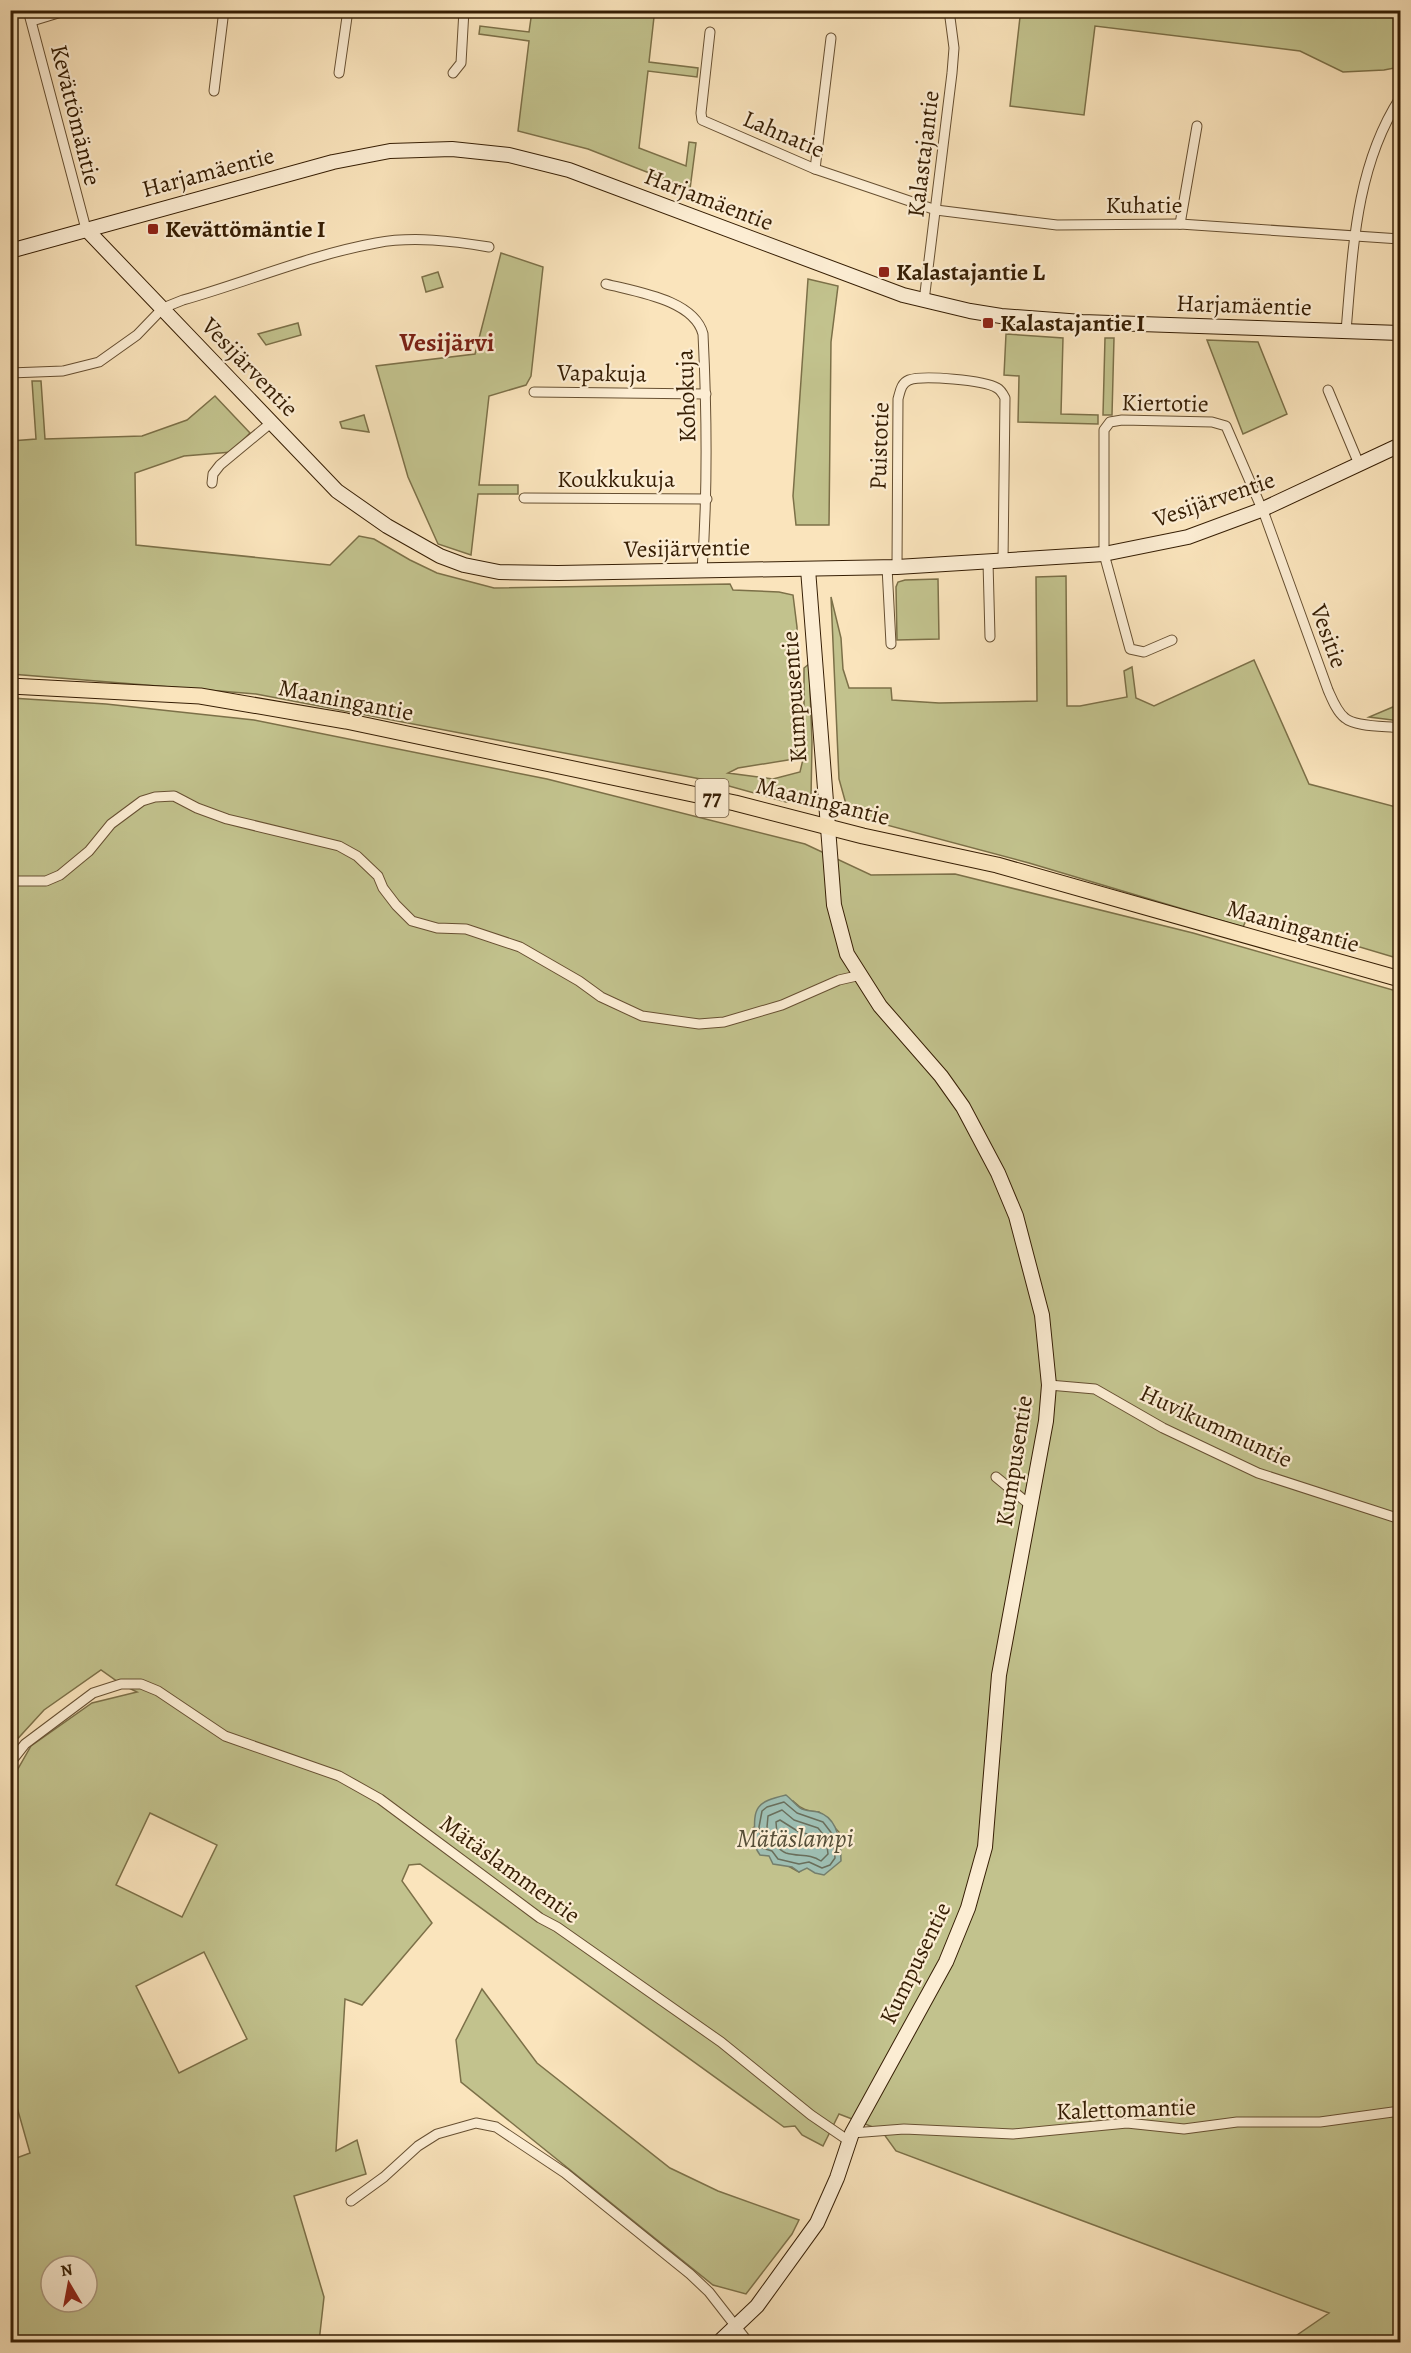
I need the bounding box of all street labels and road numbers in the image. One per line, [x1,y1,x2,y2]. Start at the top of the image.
street label: Kevättömäntie [43,41,109,189]
street label: Kalastajantie [899,89,947,219]
street label: Lahnatie [738,102,830,166]
street label: Harjamäentie [138,139,278,205]
street label: Harjamäentie [640,160,778,238]
street label: Kuhatie [1105,189,1183,221]
street label: Harjamäentie [1176,287,1312,323]
street label: Vesijärventie [194,310,305,424]
street label: Kohokuja [668,348,704,443]
street label: Vapakuja [556,356,648,390]
street label: Kiertotie [1121,386,1209,420]
street label: Puistotie [861,401,897,491]
street label: Koukkukuja [557,463,676,495]
street label: Vesijärventie [1148,463,1279,535]
street label: Vesijärventie [623,531,750,565]
street label: Vesitie [1302,599,1355,672]
street label: Kumpusentie [773,630,815,764]
street label: Maaningantie [276,671,416,729]
street label: Maaningantie [753,769,893,833]
road number: 77 [696,779,728,817]
street label: Maaningantie [1223,892,1363,960]
street label: Huvikummuntie [1134,1377,1298,1475]
street label: Kumpusentie [988,1393,1040,1529]
street label: Mätäslammentie [433,1807,587,1931]
street label: Kumpusentie [872,1897,958,2029]
street label: Kalettomantie [1055,2091,1197,2127]

